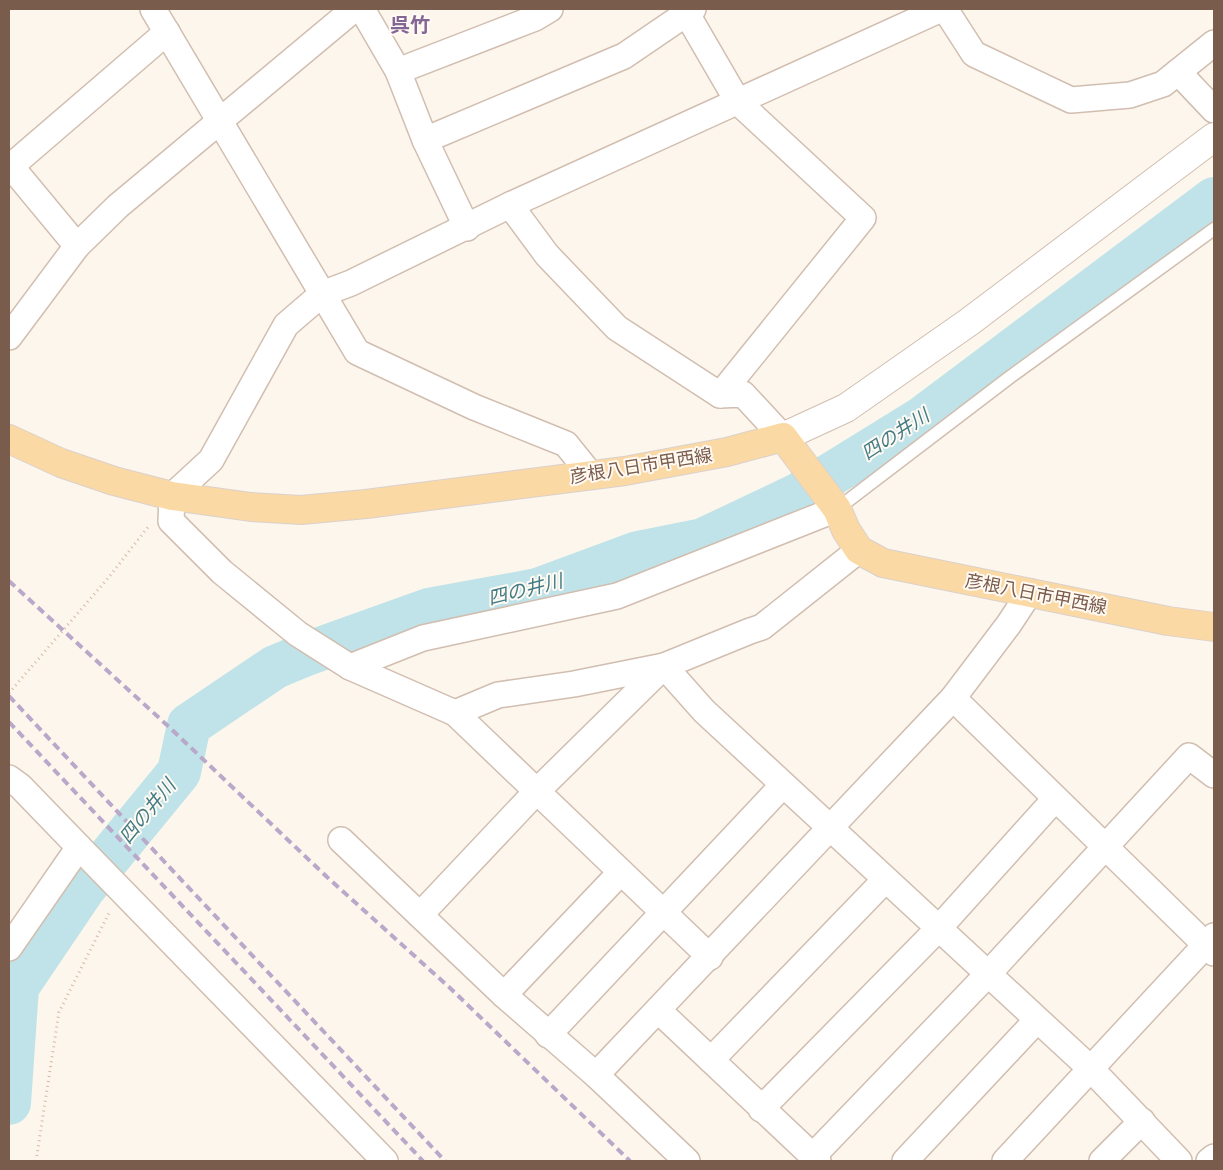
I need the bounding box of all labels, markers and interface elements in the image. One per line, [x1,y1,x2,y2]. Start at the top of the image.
district label: 呉竹 [390,13,430,36]
water label: 四の井川 [857,403,935,464]
street label: 彦根八日市甲西線 [568,444,714,486]
water label: 四の井川 [485,569,566,609]
street label: 彦根八日市甲西線 [964,569,1109,617]
water label: 四の井川 [115,773,181,847]

